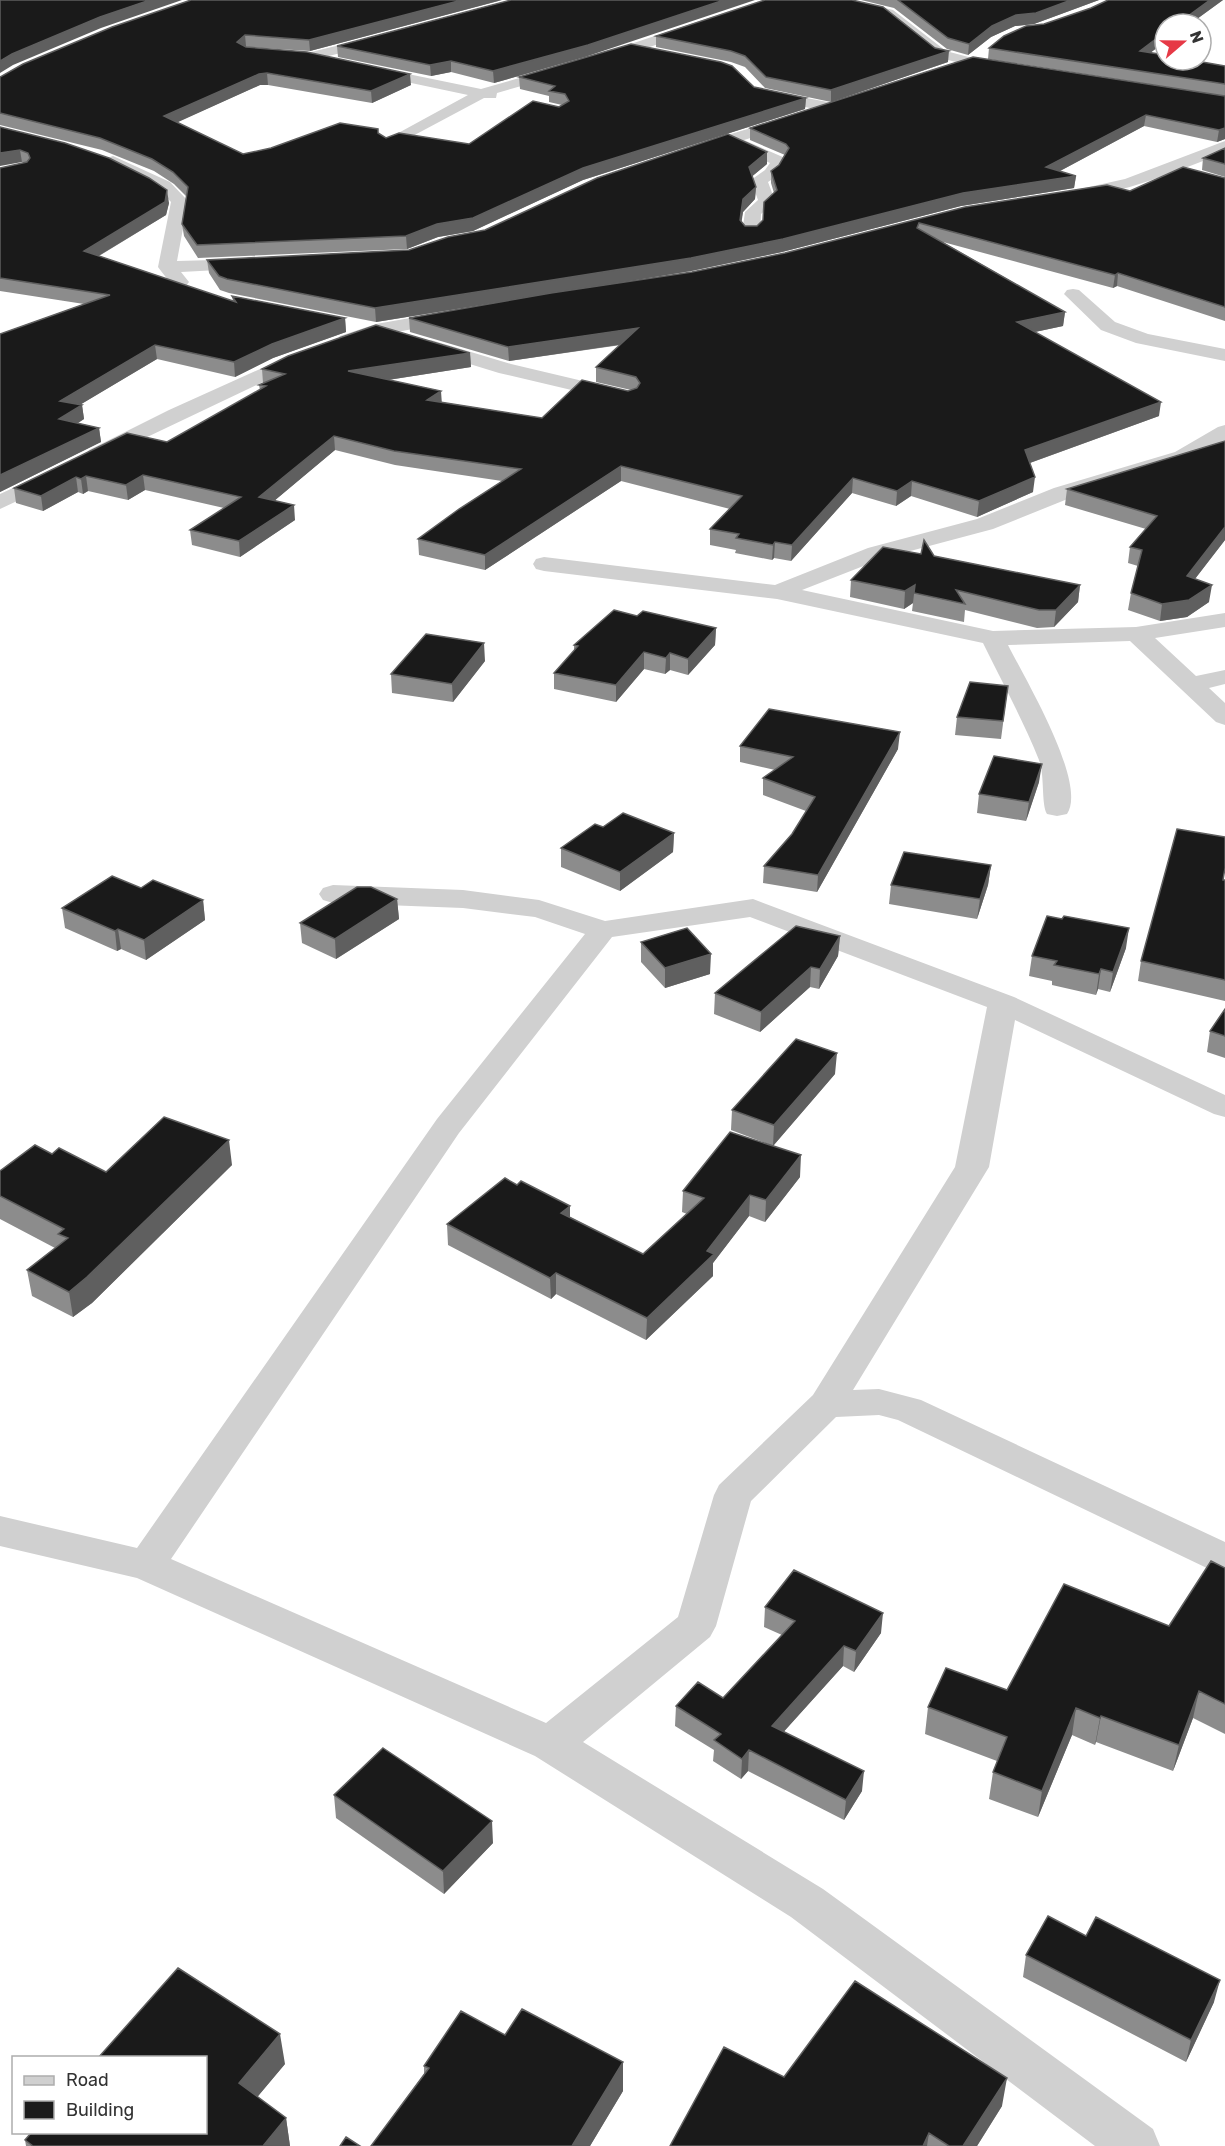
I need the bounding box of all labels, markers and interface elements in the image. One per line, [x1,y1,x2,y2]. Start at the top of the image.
north arrow [1153,12,1213,72]
text: N [1186,28,1208,46]
legend [12,2056,207,2134]
text: Road [66,2069,109,2091]
text: Building [66,2099,134,2121]

